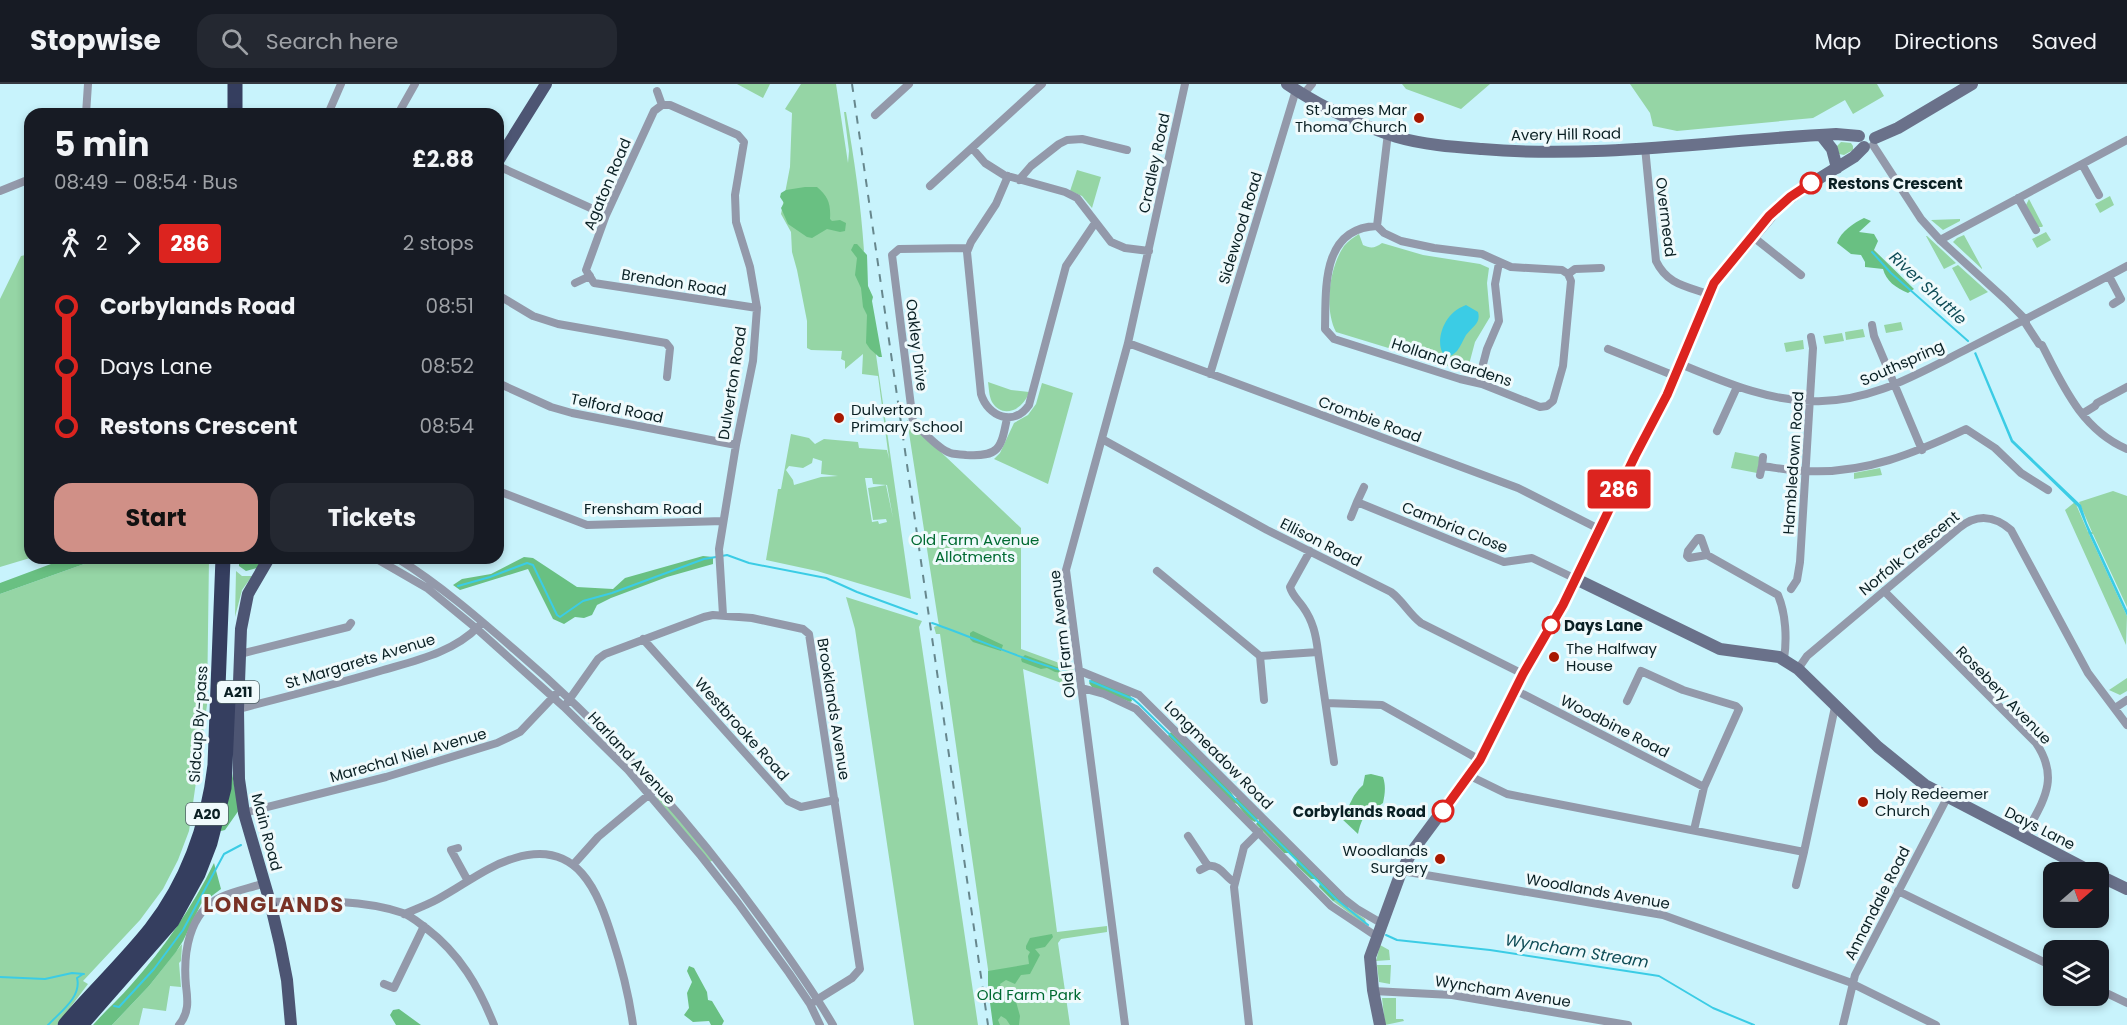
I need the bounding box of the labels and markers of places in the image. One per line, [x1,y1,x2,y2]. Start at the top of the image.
place label: St James Mar Thoma Church [1295,99,1407,137]
marker: St James Mar Thoma Church [1412,111,1426,125]
marker: Restons Crescent [1800,172,1822,194]
place label: Restons Crescent [1828,173,1963,194]
place label: Dulverton Primary School [851,399,963,437]
marker: Dulverton Primary School [832,411,846,425]
place label: Days Lane [1564,615,1643,636]
marker: Days Lane [1542,616,1560,634]
place label: The Halfway House [1566,638,1658,676]
marker: The Halfway House [1547,650,1561,664]
place label: Holy Redeemer Church [1875,783,1989,821]
marker: Holy Redeemer Church [1856,795,1870,809]
marker: Corbylands Road [1432,800,1454,822]
place label: Corbylands Road [1293,801,1426,822]
place label: Woodlands Surgery [1343,840,1429,878]
marker: Woodlands Surgery [1433,852,1447,866]

